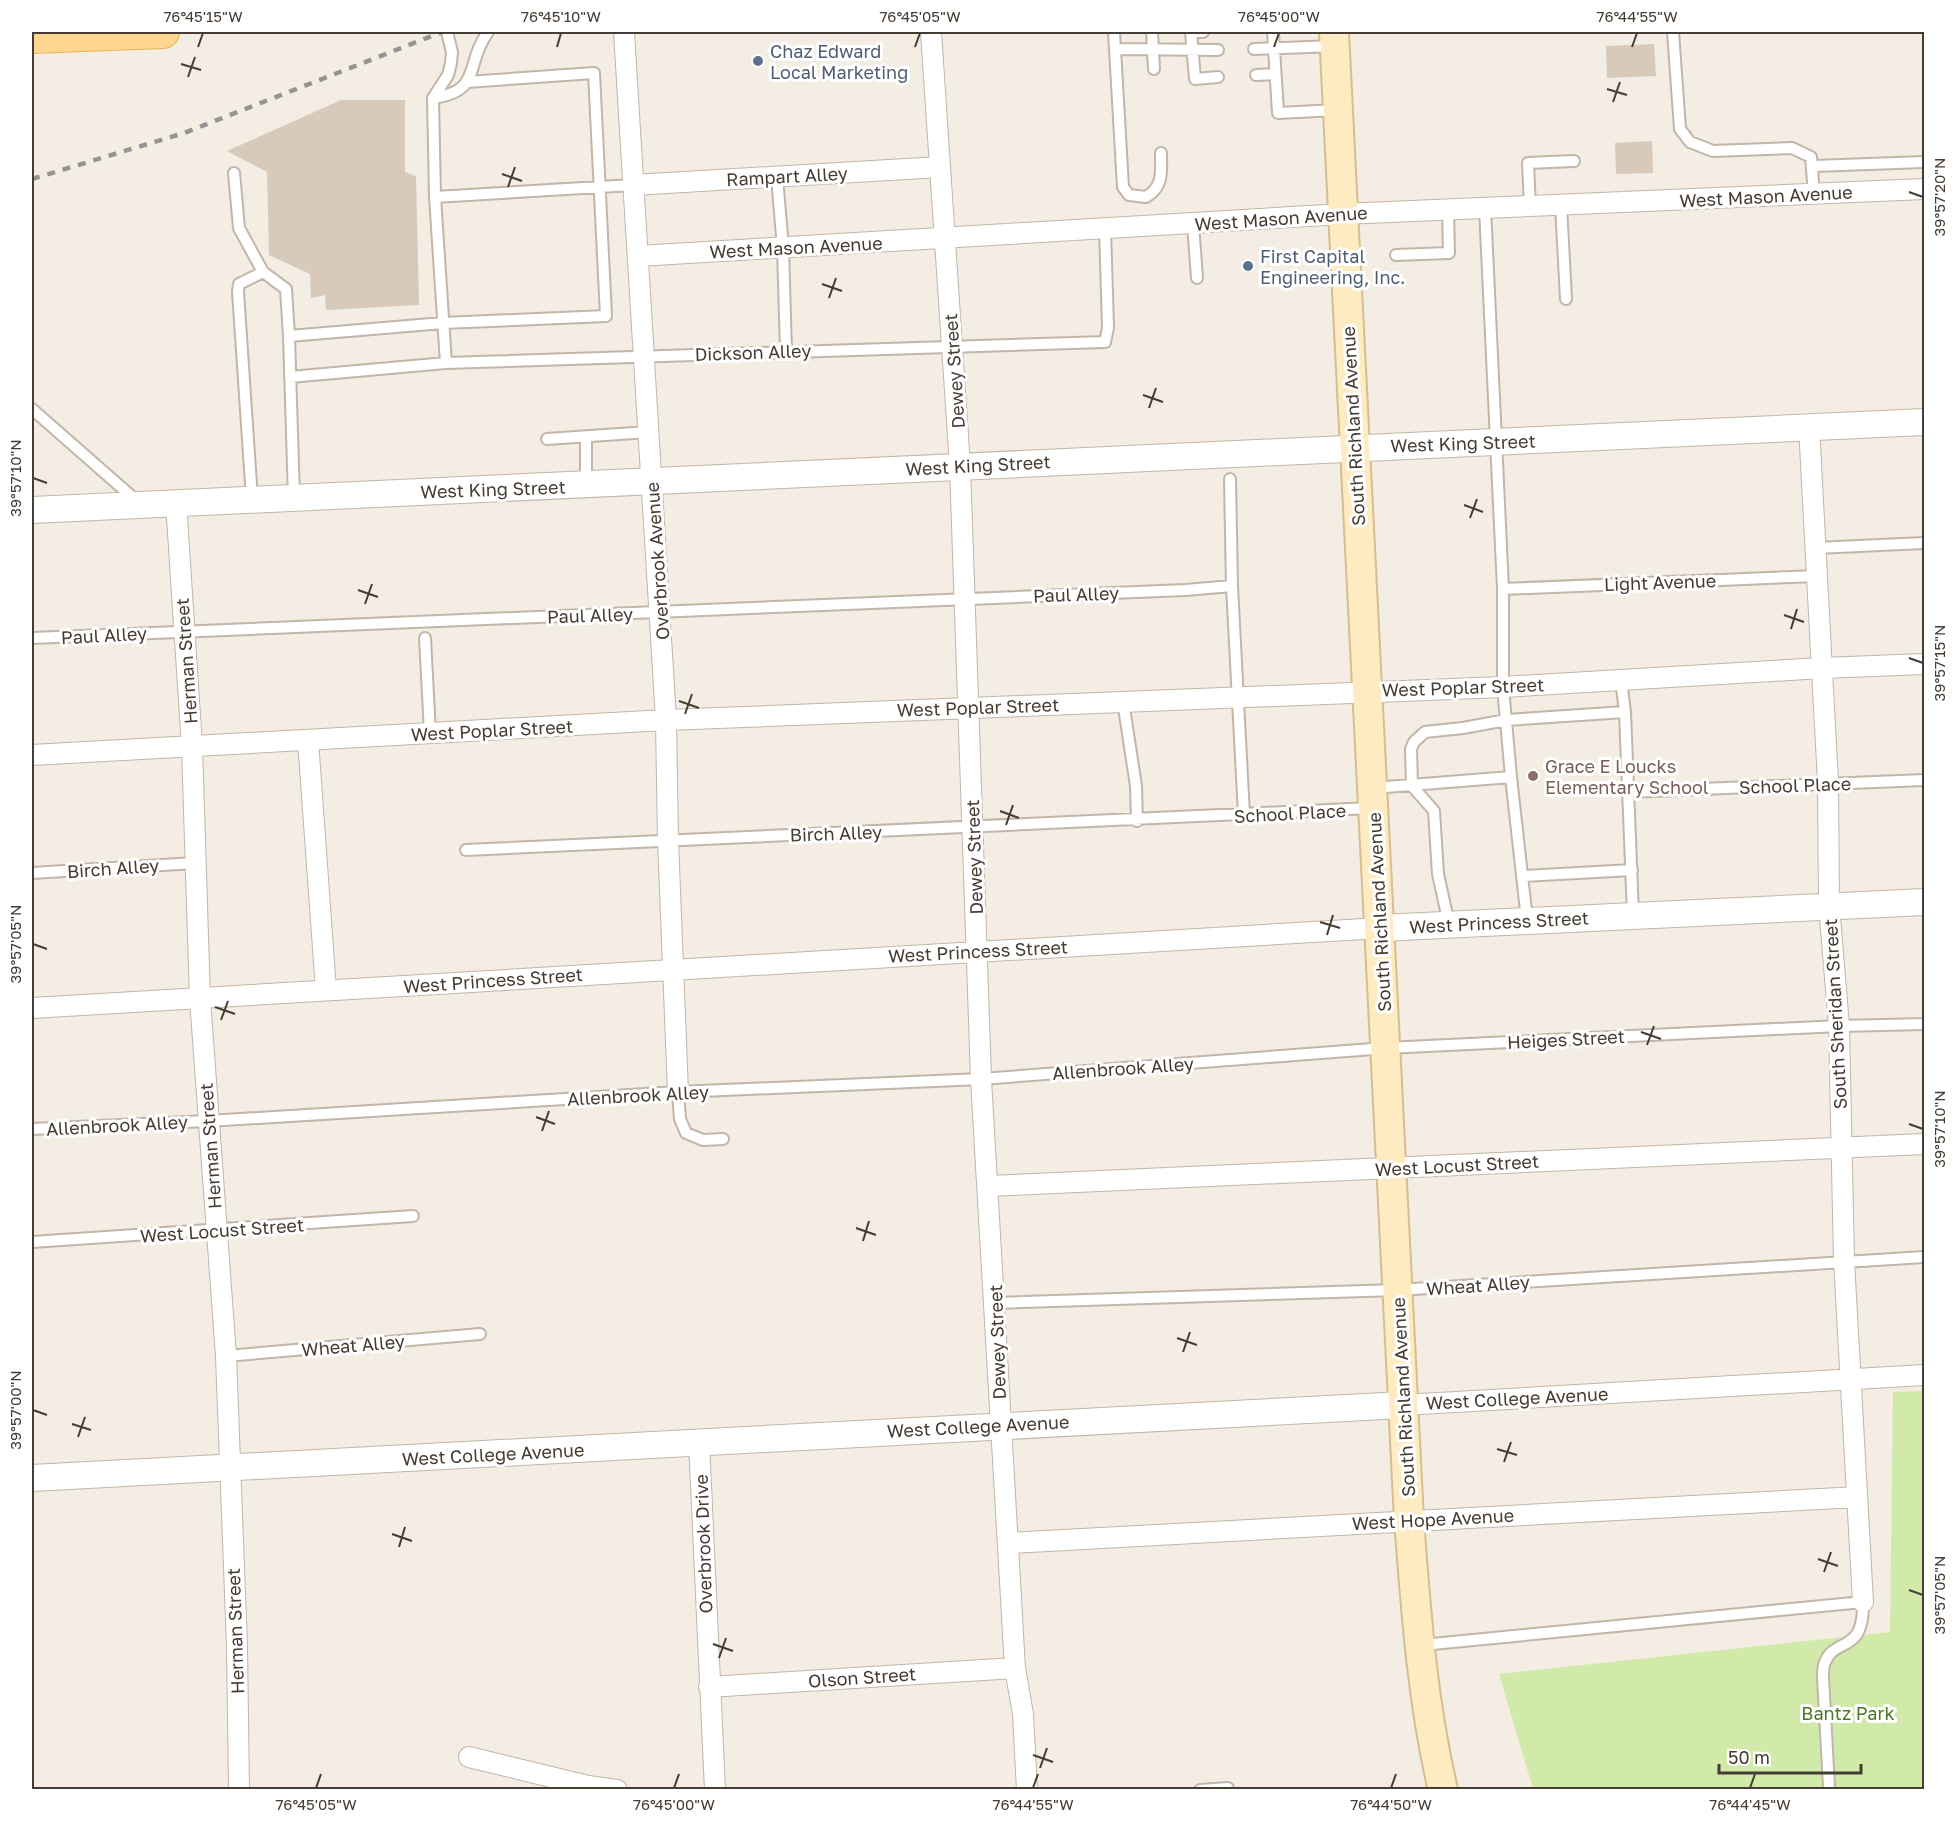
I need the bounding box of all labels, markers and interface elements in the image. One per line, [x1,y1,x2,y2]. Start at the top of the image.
text: 76°45'15"W [163,7,243,25]
text: 76°45'10"W [521,7,601,25]
text: 76°45'05"W [879,7,961,25]
text: 76°45'00"W [1238,7,1320,25]
text: 76°44'55"W [1596,7,1678,25]
place label: Chaz Edward Local Marketing [770,40,908,83]
marker: Chaz Edward Local Marketing [751,54,765,68]
text: 39°57'20"N [1930,158,1948,236]
street label: Rampart Alley [726,162,848,190]
street label: West Mason Avenue [1679,180,1853,212]
street label: West Mason Avenue [1194,201,1368,235]
street label: West Mason Avenue [709,231,883,263]
place label: First Capital Engineering, Inc. [1260,245,1405,288]
marker: First Capital Engineering, Inc. [1241,259,1255,273]
street label: Dewey Street [939,313,969,429]
street label: South Richland Avenue [1337,326,1369,526]
street label: Dickson Alley [694,339,812,365]
street label: West King Street [1390,429,1536,457]
text: 39°57'10"N [6,439,24,517]
street label: West King Street [905,450,1051,480]
street label: West King Street [420,475,566,503]
street label: Overbrook Avenue [641,481,673,641]
street label: Light Avenue [1604,569,1716,595]
street label: Paul Alley [1033,582,1119,606]
street label: Herman Street [171,597,201,725]
street label: Paul Alley [547,603,633,627]
street label: Paul Alley [60,622,148,648]
text: 39°57'15"N [1930,625,1948,701]
street label: West Poplar Street [1381,673,1545,701]
street label: West Poplar Street [896,693,1060,721]
street label: West Poplar Street [410,715,574,745]
place label: Grace E Loucks Elementary School [1545,755,1709,798]
marker: Grace E Loucks Elementary School [1526,769,1540,783]
street label: School Place [1739,772,1851,798]
street label: Dewey Street [961,799,987,915]
street label: School Place [1233,799,1347,827]
street label: South Richland Avenue [1363,812,1395,1012]
street label: Birch Alley [789,820,883,846]
street label: Birch Alley [66,854,160,882]
text: 39°57'05"N [6,905,24,983]
street label: West Princess Street [1409,906,1589,938]
street label: South Sheridan Street [1819,918,1851,1110]
street label: West Princess Street [888,935,1068,967]
street label: West Princess Street [402,963,584,997]
street label: Heiges Street [1507,1025,1625,1053]
street label: Allenbrook Alley [1051,1052,1195,1084]
street label: Allenbrook Alley [567,1080,709,1110]
street label: Herman Street [195,1082,225,1210]
text: 39°57'10"N [1930,1090,1948,1168]
street label: Allenbrook Alley [46,1110,188,1140]
street label: West Locust Street [1374,1150,1540,1180]
street label: West Locust Street [139,1213,305,1247]
street label: Wheat Alley [1426,1270,1530,1300]
street label: Dewey Street [984,1284,1010,1400]
street label: South Richland Avenue [1387,1297,1419,1497]
street label: Wheat Alley [300,1330,406,1360]
text: 39°57'00"N [6,1370,24,1450]
street label: West College Avenue [1425,1382,1609,1414]
street label: West College Avenue [886,1410,1070,1442]
street label: West College Avenue [401,1438,585,1470]
street label: Overbrook Drive [690,1474,716,1614]
street label: West Hope Avenue [1351,1504,1515,1534]
text: 39°57'05"N [1930,1556,1948,1634]
street label: Herman Street [222,1568,248,1694]
street label: Olson Street [807,1662,917,1692]
park label: Bantz Park [1801,1702,1895,1724]
scale bar [1719,1737,1862,1775]
text: 50 m [1728,1746,1770,1768]
text: 76°45'05"W [275,1795,357,1813]
text: 76°45'00"W [633,1795,715,1813]
text: 76°44'55"W [992,1795,1074,1813]
text: 76°44'50"W [1350,1795,1432,1813]
text: 76°44'45"W [1709,1795,1791,1813]

